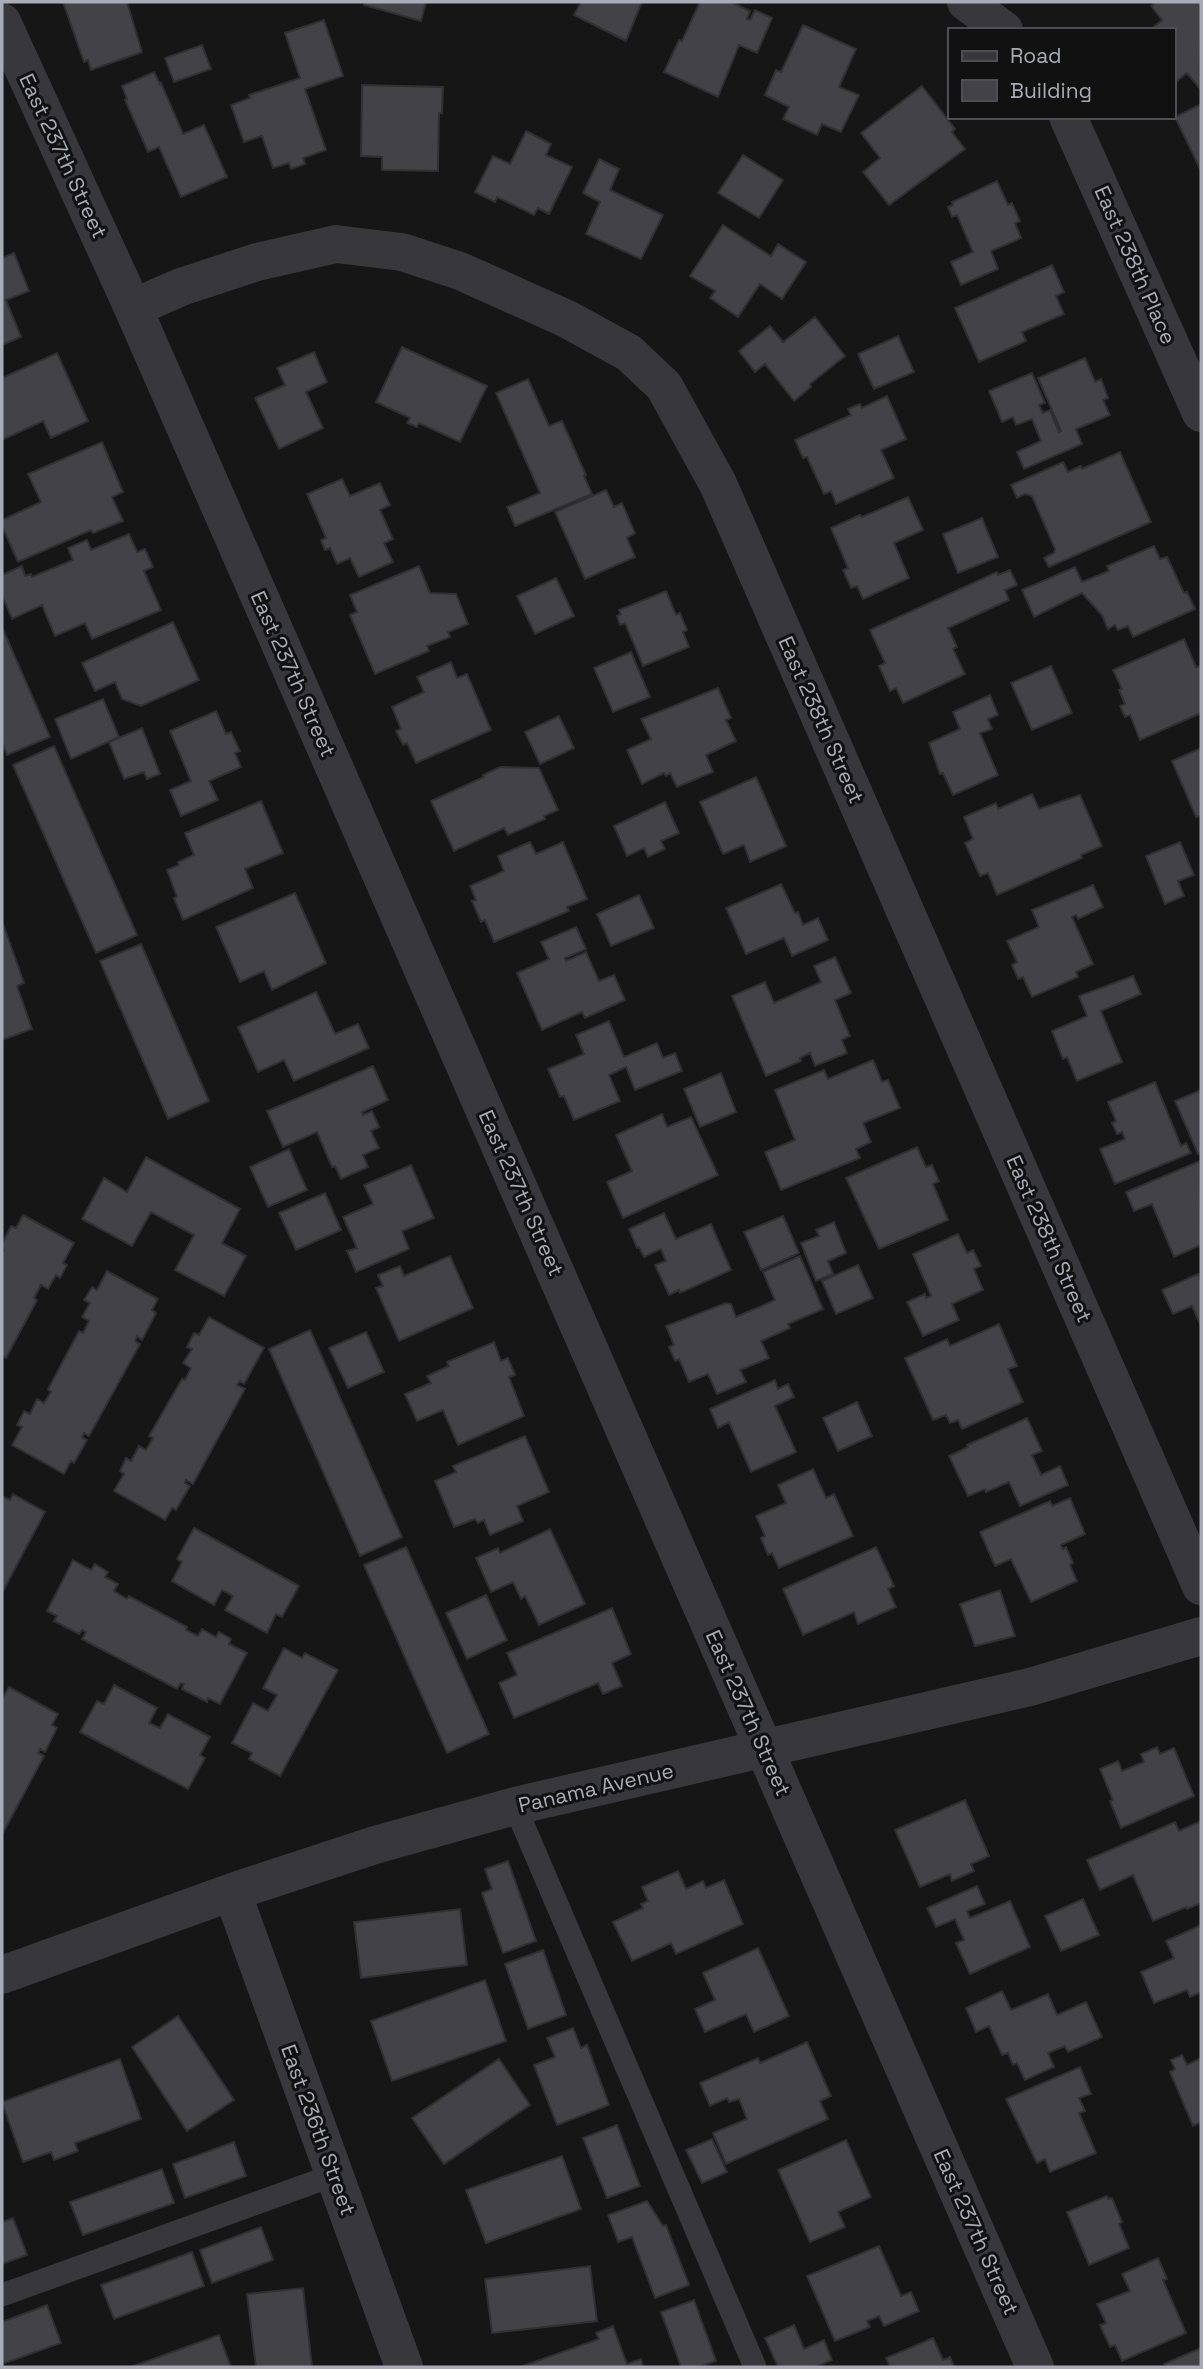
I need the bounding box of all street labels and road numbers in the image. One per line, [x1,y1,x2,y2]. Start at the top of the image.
street label: East 237th Street [13,69,113,243]
street label: East 238th Place [1088,181,1182,348]
street label: East 237th Street [245,587,342,761]
street label: East 238th Street [772,632,870,808]
street label: East 237th Street [473,1106,570,1280]
street label: East 238th Street [1000,1151,1098,1327]
street label: East 237th Street [700,1626,797,1800]
street label: Panama Avenue [515,1756,676,1819]
street label: East 236th Street [275,2041,362,2219]
street label: East 237th Street [928,2145,1025,2319]

